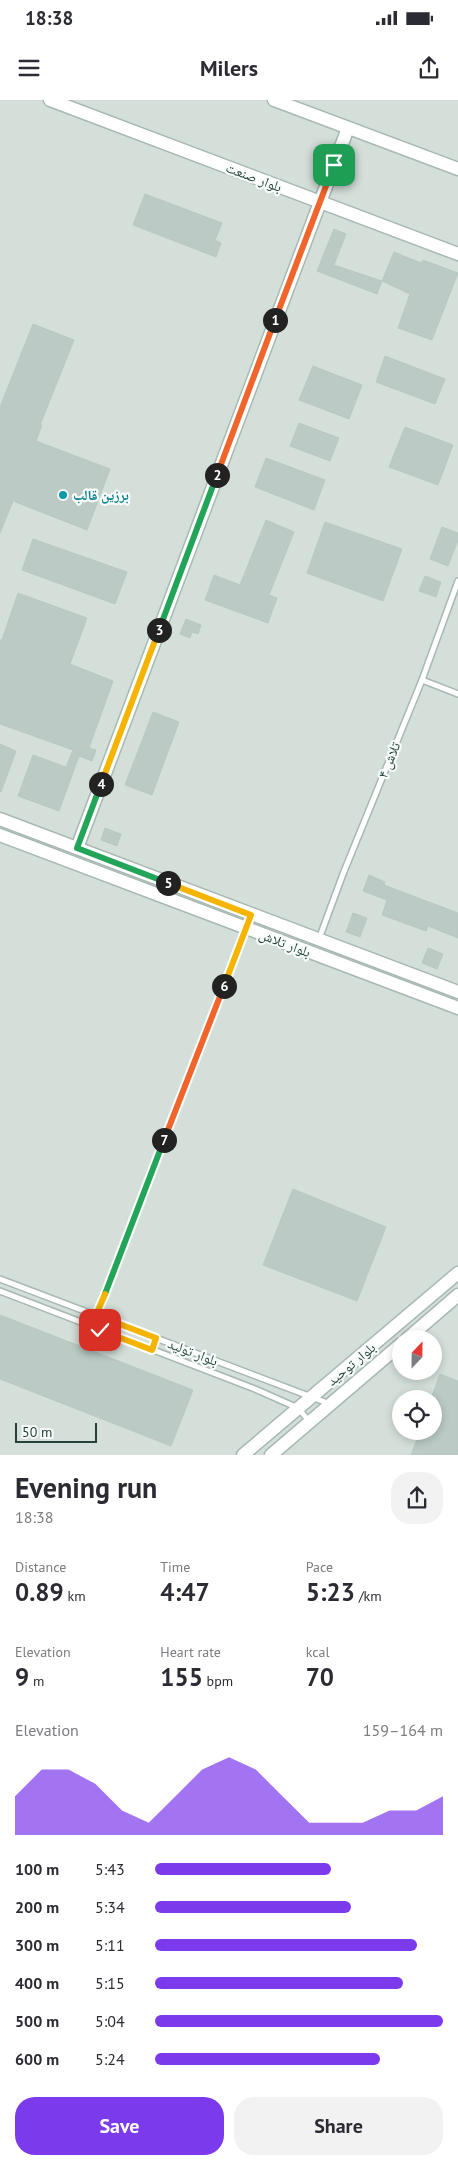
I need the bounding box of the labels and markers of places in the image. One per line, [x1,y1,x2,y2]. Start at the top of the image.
pin [313,144,355,186]
pin: 1 [262,308,288,332]
pin: 2 [204,462,230,488]
place label: برزین قالب [73,486,129,504]
marker: برزین قالب [57,489,69,501]
pin: 3 [146,618,172,642]
pin: 4 [88,772,114,796]
pin: 5 [156,870,180,896]
pin: 6 [212,974,236,998]
pin: 7 [152,1128,176,1152]
pin [79,1309,121,1351]

